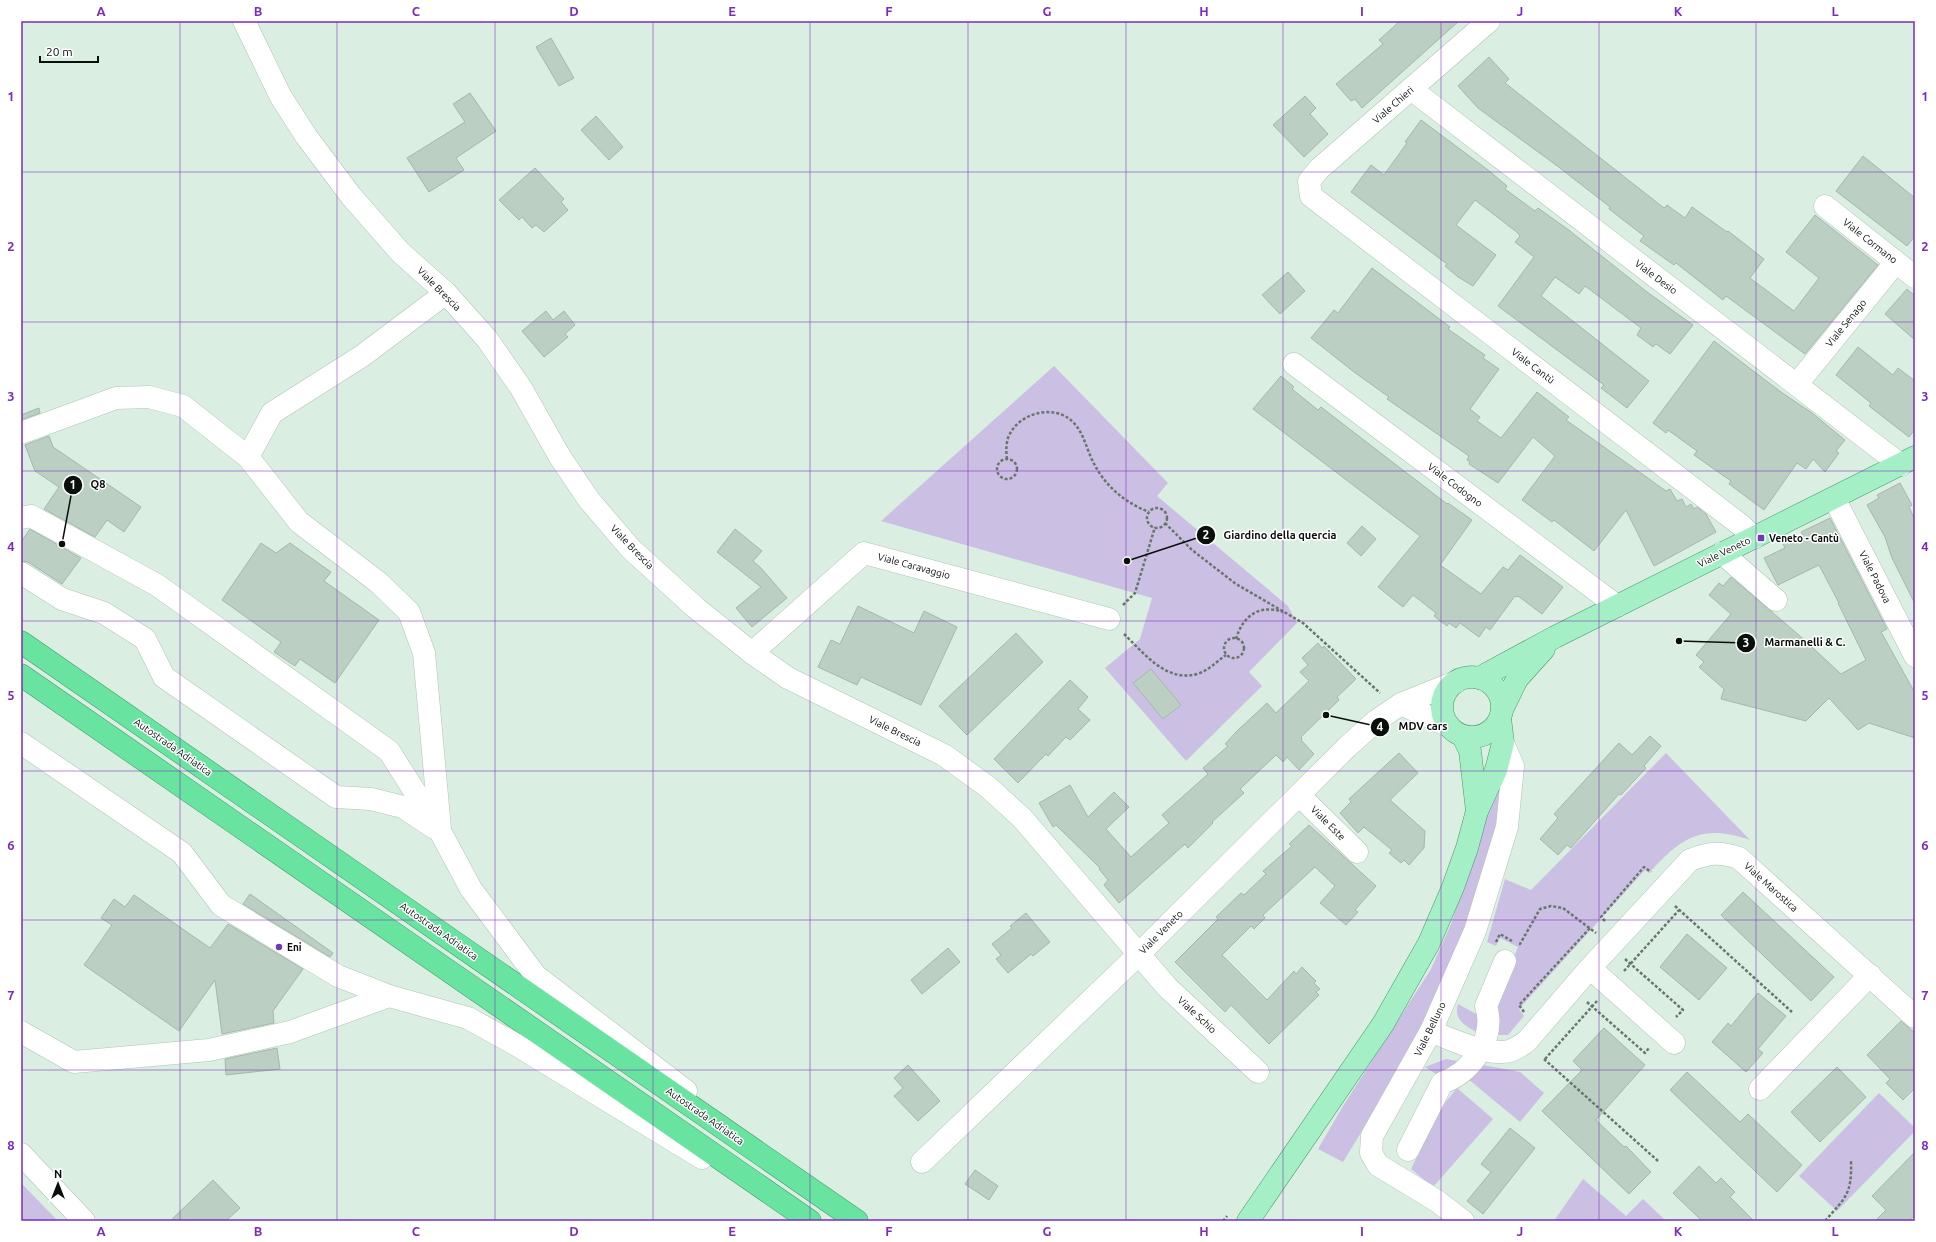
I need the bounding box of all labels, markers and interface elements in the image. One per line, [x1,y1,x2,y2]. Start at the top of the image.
text: A [96,4,106,18]
text: B [254,4,263,18]
text: C [412,4,421,18]
text: D [569,4,579,18]
text: E [728,4,736,18]
text: F [885,4,893,18]
text: G [1043,4,1052,18]
text: H [1199,4,1209,18]
text: I [1360,4,1364,18]
text: J [1517,4,1523,18]
text: K [1674,4,1683,18]
text: L [1831,4,1839,18]
scale bar [40,38,98,64]
text: 20 m [46,45,73,58]
street label: Viale Chieri [1370,84,1416,126]
text: 1 [7,89,15,103]
text: 1 [1921,89,1929,103]
street label: Viale Cormano [1841,216,1899,266]
text: 2 [7,239,15,253]
text: 2 [1921,239,1929,253]
street label: Viale Desio [1633,258,1679,296]
street label: Viale Brescia [415,265,463,313]
street label: Viale Senago [1824,297,1869,349]
street label: Viale Cantù [1509,346,1557,386]
text: 3 [7,389,15,403]
text: 3 [1921,389,1929,403]
street label: Viale Codogno [1425,461,1485,509]
callout: Q8 [63,473,114,496]
text: 1 [70,478,76,491]
text: Q8 [91,478,105,490]
street label: Viale Brescia [608,523,656,571]
callout: Giardino della quercia [1196,524,1345,547]
text: 2 [1203,528,1210,541]
text: Giardino della quercia [1224,529,1336,541]
place label: Veneto - Cantù [1769,532,1839,544]
marker: Veneto - Cantù [1756,533,1766,543]
street label: Viale Veneto [1696,534,1752,569]
text: 4 [7,539,15,553]
text: 4 [1921,539,1929,553]
street label: Viale Padova [1857,549,1893,605]
street label: Viale Caravaggio [877,551,952,581]
callout: Marmanelli & C. [1736,631,1853,654]
text: 3 [1743,636,1749,649]
text: Marmanelli & C. [1764,636,1846,648]
text: 5 [7,688,15,702]
text: 5 [1921,688,1929,702]
street label: Viale Brescia [867,714,923,748]
callout: MDV cars [1370,715,1455,738]
street label: Autostrada Adriatica [132,716,214,778]
text: 4 [1377,720,1384,733]
text: MDV cars [1399,720,1447,732]
street label: Viale Este [1309,804,1347,842]
text: 6 [7,838,15,852]
text: 6 [1921,838,1929,852]
street label: Viale Marostica [1742,860,1800,914]
street label: Autostrada Adriatica [398,900,480,962]
street label: Viale Veneto [1137,908,1185,956]
marker: Eni [274,942,284,952]
place label: Eni [287,942,302,953]
text: 7 [7,988,15,1002]
text: 7 [1921,988,1929,1002]
street label: Viale Schio [1175,994,1219,1036]
street label: Viale Belluno [1412,1000,1448,1058]
street label: Autostrada Adriatica [664,1085,746,1147]
text: 8 [7,1138,15,1152]
text: 8 [1921,1138,1929,1152]
north arrow [38,1164,78,1204]
text: N [54,1168,62,1180]
text: A [96,1224,106,1238]
text: B [254,1224,263,1238]
text: C [412,1224,421,1238]
text: D [569,1224,579,1238]
text: E [728,1224,736,1238]
text: F [885,1224,893,1238]
text: G [1043,1224,1052,1238]
text: H [1199,1224,1209,1238]
text: I [1360,1224,1364,1238]
text: J [1517,1224,1523,1238]
text: K [1674,1224,1683,1238]
text: L [1831,1224,1839,1238]

